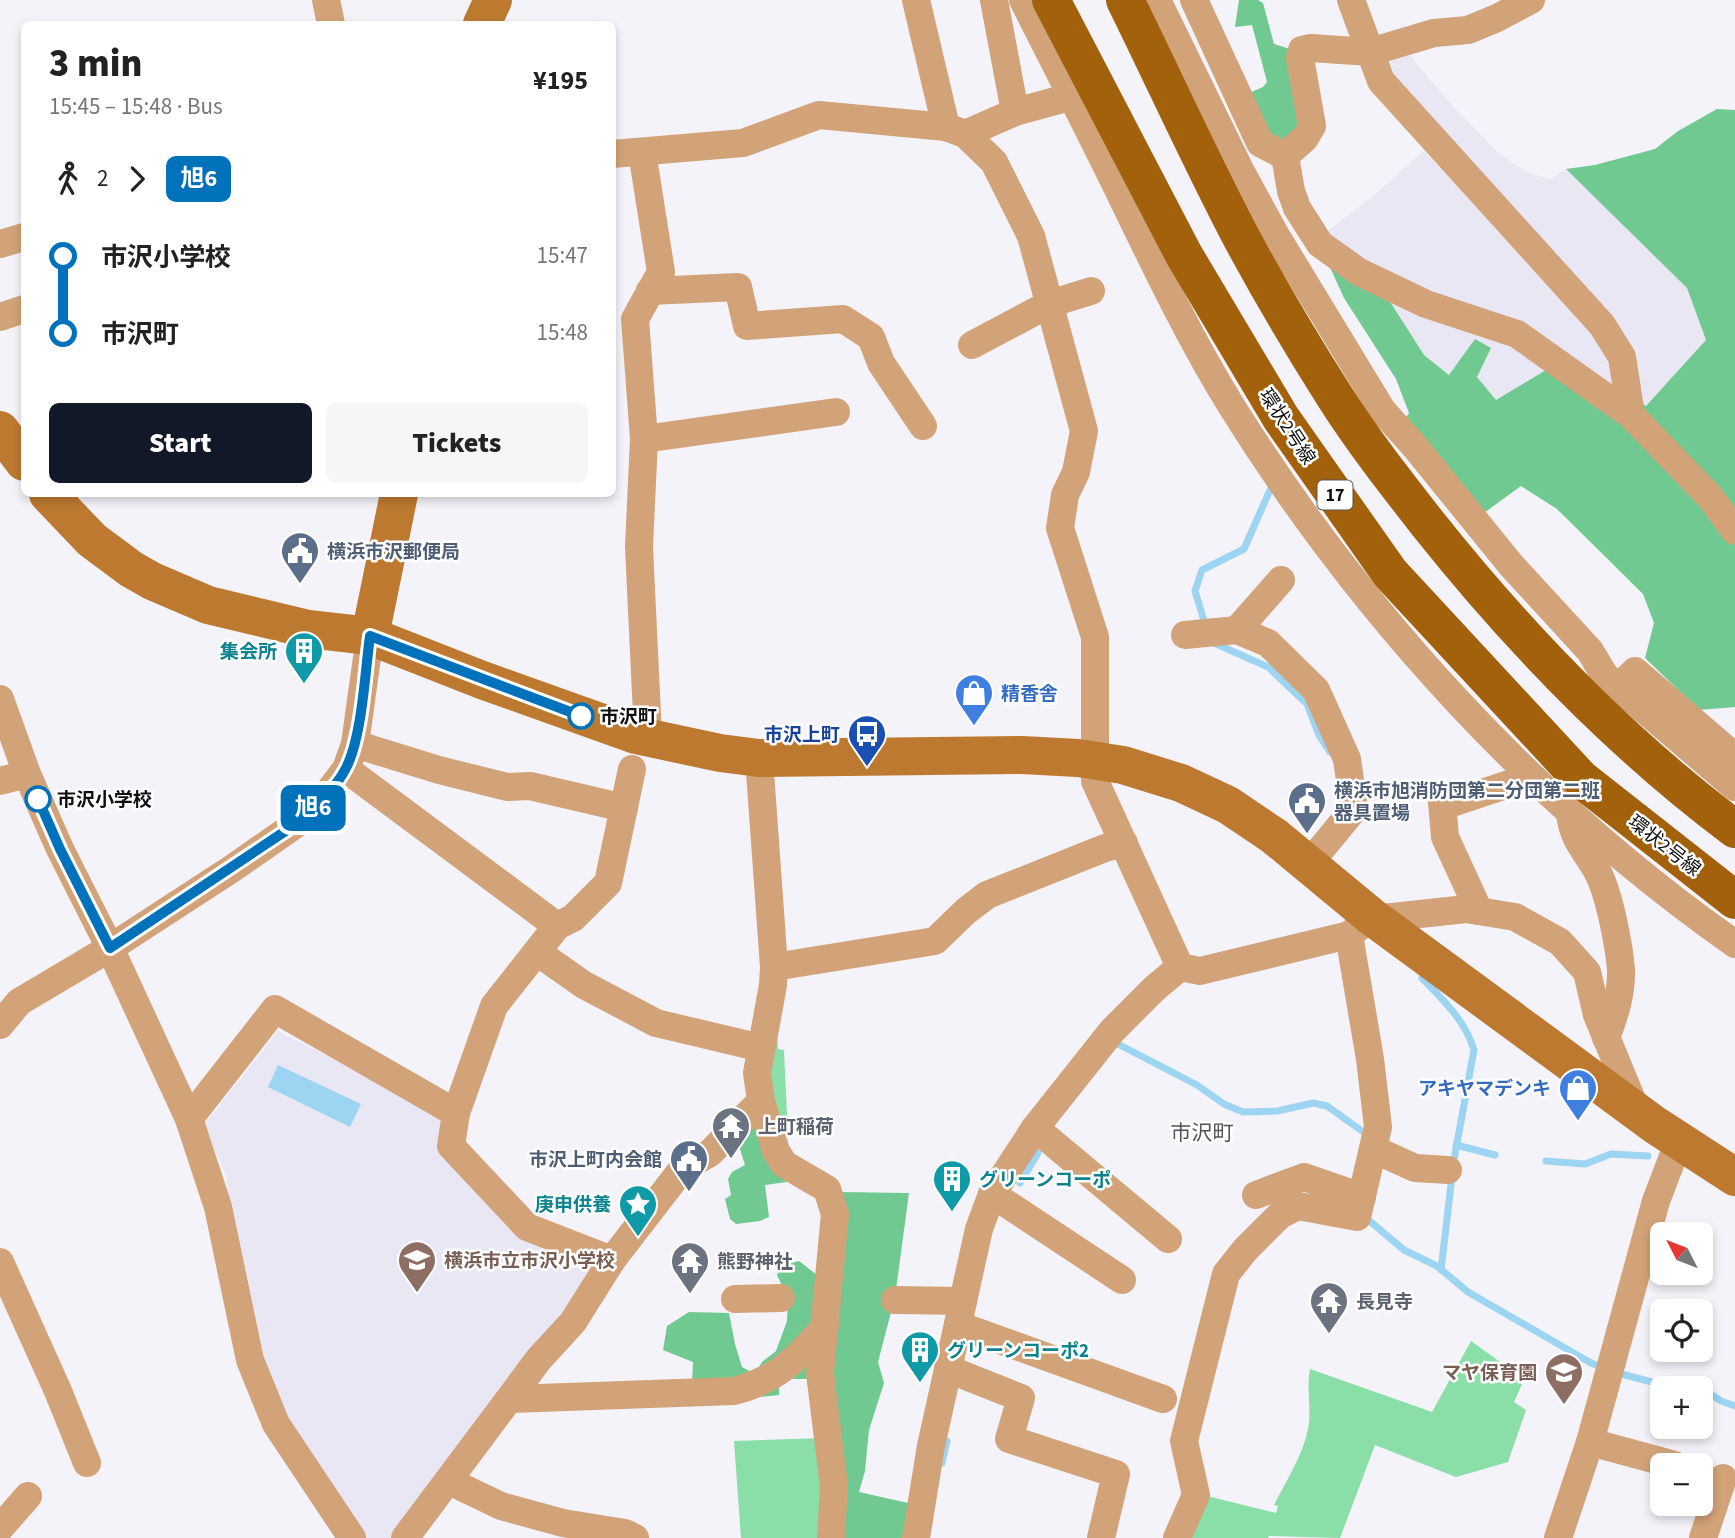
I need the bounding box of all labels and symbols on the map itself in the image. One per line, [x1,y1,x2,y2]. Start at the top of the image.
street label: 環状2号線 [1252,384,1321,470]
road number: 17 [1318,480,1352,509]
public building icon: 横浜市沢郵便局 [279,530,321,585]
place label: 横浜市沢郵便局 [327,539,460,566]
building icon: 集会所 [283,630,325,685]
place label: 集会所 [220,639,277,666]
shop icon: 精香舎 [953,672,995,727]
place label: 精香舎 [1001,681,1058,708]
marker: 市沢町 [568,703,594,729]
place label: 市沢町 [600,704,657,731]
bus stop icon: 市沢上町 [846,713,888,768]
place label: 市沢上町 [764,722,840,749]
place label: 横浜市旭消防団第二分団第二班 器具置場 [1334,778,1600,827]
public building icon: 横浜市旭消防団第二分団第二班 器具置場 [1286,780,1328,835]
line badge: 旭6 [282,785,344,831]
marker: 市沢小学校 [25,786,51,812]
place label: 市沢小学校 [57,787,152,814]
street label: 環状2号線 [1622,809,1706,883]
shop icon: アキヤマデンキ [1557,1067,1599,1122]
place label: アキヤマデンキ [1418,1076,1551,1103]
temple icon: 上町稲荷 [710,1105,752,1160]
place label: 上町稲荷 [758,1114,834,1141]
district label: 市沢町 [1171,1118,1234,1148]
public building icon: 市沢上町内会館 [668,1138,710,1193]
place label: 市沢上町内会館 [529,1147,662,1174]
building icon: グリーンコーポ [931,1158,973,1213]
place label: グリーンコーポ [979,1167,1111,1194]
place icon: 庚申供養 [617,1183,659,1238]
place label: 庚申供養 [535,1192,611,1219]
north arrow [1650,1222,1713,1284]
school or university icon: 横浜市立市沢小学校 [396,1239,438,1294]
temple icon: 熊野神社 [669,1240,711,1295]
place label: 横浜市立市沢小学校 [444,1248,615,1275]
place label: 熊野神社 [717,1249,793,1276]
temple icon: 長見寺 [1308,1280,1350,1335]
place label: 長見寺 [1356,1289,1413,1316]
building icon: グリーンコーポ2 [899,1329,941,1384]
place label: グリーンコーポ2 [947,1338,1089,1365]
school or university icon: マヤ保育園 [1543,1351,1585,1406]
place label: マヤ保育園 [1442,1360,1537,1387]

